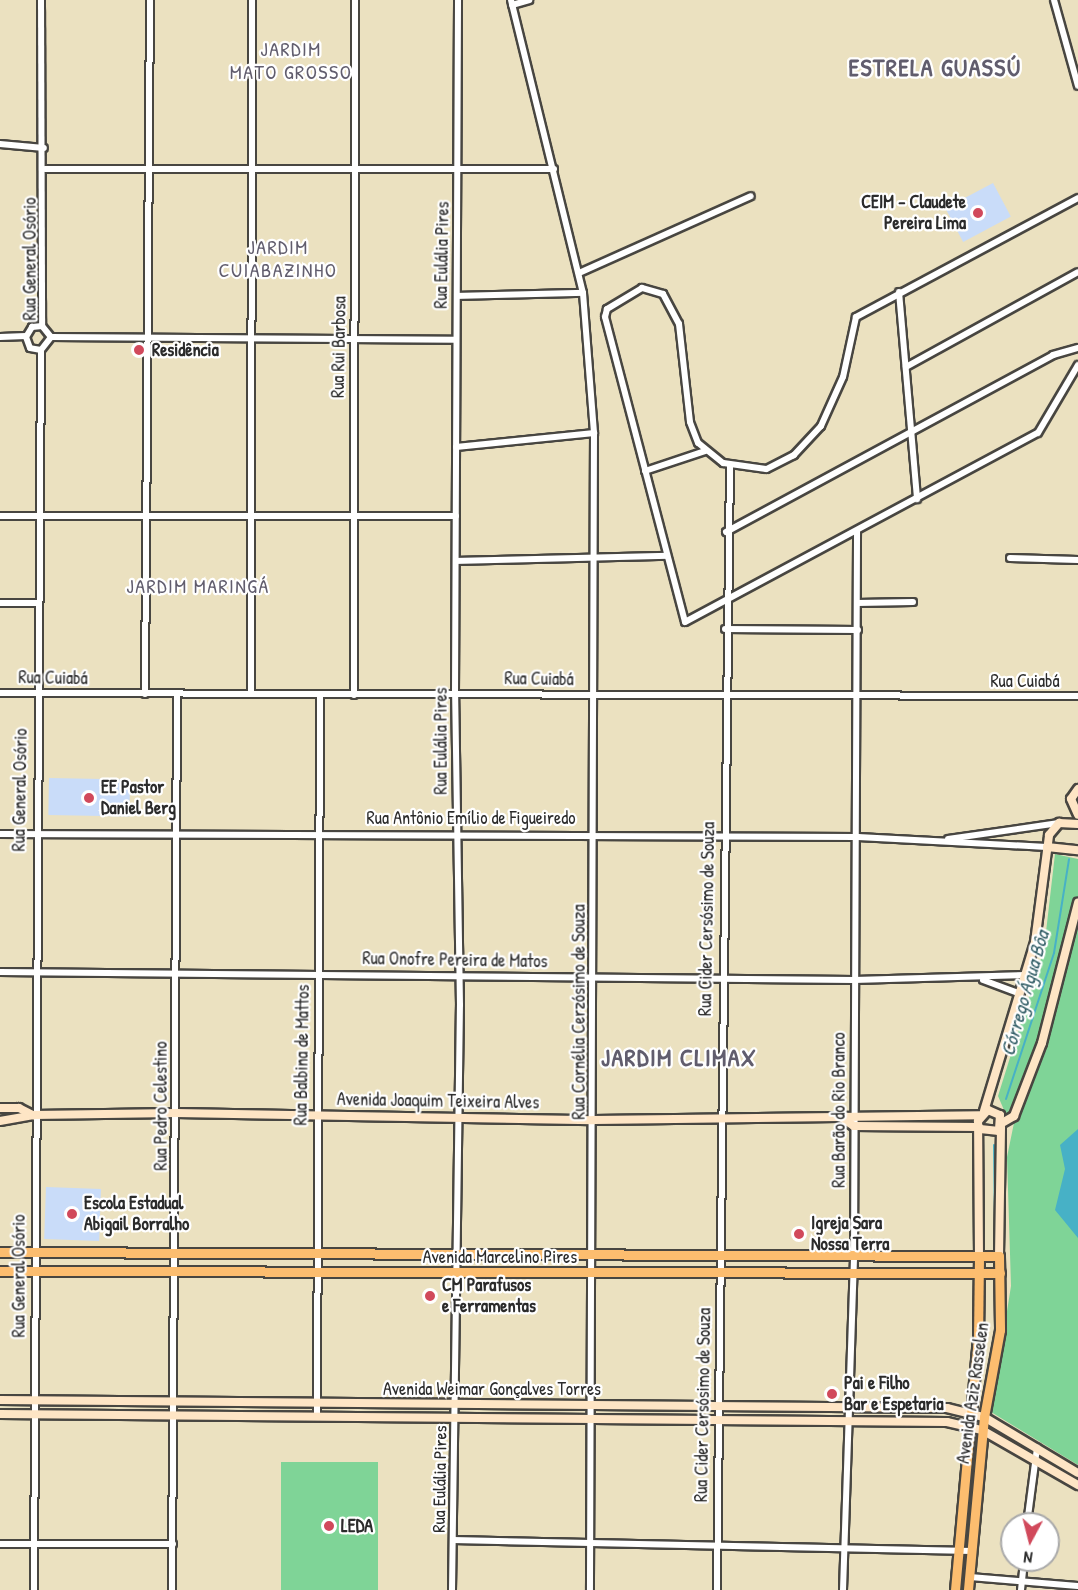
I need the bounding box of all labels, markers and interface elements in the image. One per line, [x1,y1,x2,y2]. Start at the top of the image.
district label: JARDIM MATO GROSSO [230,37,352,84]
district label: ESTRELA GUASSÚ [848,54,1022,82]
place label: CEIM - Claudete Pereira Lima [861,192,966,234]
street label: Rua General Osório [19,198,41,320]
street label: Rua Eulália Pires [430,201,454,309]
marker: CEIM - Claudete Pereira Lima [971,206,985,220]
district label: JARDIM CUIABAZINHO [219,234,337,281]
street label: Rua Rui Barbosa [327,296,351,398]
place label: Residência [152,339,219,361]
marker: Residência [130,341,148,359]
district label: JARDIM MARINGÁ [126,573,270,597]
street label: Rua Cuiabá [18,667,88,689]
street label: Rua Cuiabá [504,668,574,690]
street label: Rua Cuiabá [990,670,1060,692]
street label: Rua Eulália Pires [430,687,452,795]
street label: Rua General Osório [8,728,32,852]
place label: EE Pastor Daniel Berg [101,777,176,820]
marker: EE Pastor Daniel Berg [82,791,96,805]
street label: Rua Antônio Emílio de Figueiredo [367,807,575,829]
street label: Rua Cider Cersósimo de Souza [695,822,719,1016]
street label: Rua Cornélia Cerzósimo de Souza [568,904,590,1120]
water label: Córrego Água Bôa [995,928,1053,1058]
street label: Rua Onofre Pereira de Matos [362,948,548,972]
street label: Rua Balbina de Mattos [290,984,314,1126]
street label: Rua Barão do Rio Branco [828,1032,850,1188]
street label: Rua Pedro Celestino [150,1041,172,1171]
district label: JARDIM CLIMAX [601,1044,757,1072]
street label: Avenida Joaquim Teixeira Alves [337,1088,539,1114]
place label: Escola Estadual Abigail Borralho [84,1193,189,1236]
marker: Escola Estadual Abigail Borralho [65,1207,79,1221]
place label: Igreja Sara Nossa Terra [811,1213,889,1256]
street label: Rua General Osório [8,1215,30,1337]
marker: Igreja Sara Nossa Terra [792,1227,806,1241]
street label: Avenida Marcelino Pires [423,1246,577,1268]
place label: CM Parafusos e Ferramentas [442,1275,536,1318]
marker: CM Parafusos e Ferramentas [423,1289,437,1303]
street label: Rua Cider Cersósimo de Souza [691,1308,715,1502]
street label: Avenida Aziz Rasselen [952,1321,994,1465]
place label: Pai e Filho Bar e Espetaria [844,1373,944,1416]
street label: Avenida Weimar Gonçalves Torres [383,1378,601,1400]
marker: Pai e Filho Bar e Espetaria [825,1387,839,1401]
street label: Rua Eulália Pires [428,1425,452,1533]
north arrow [1000,1512,1060,1572]
place label: LEDA [341,1515,373,1537]
marker: LEDA [322,1519,336,1533]
text: N [1022,1546,1034,1569]

